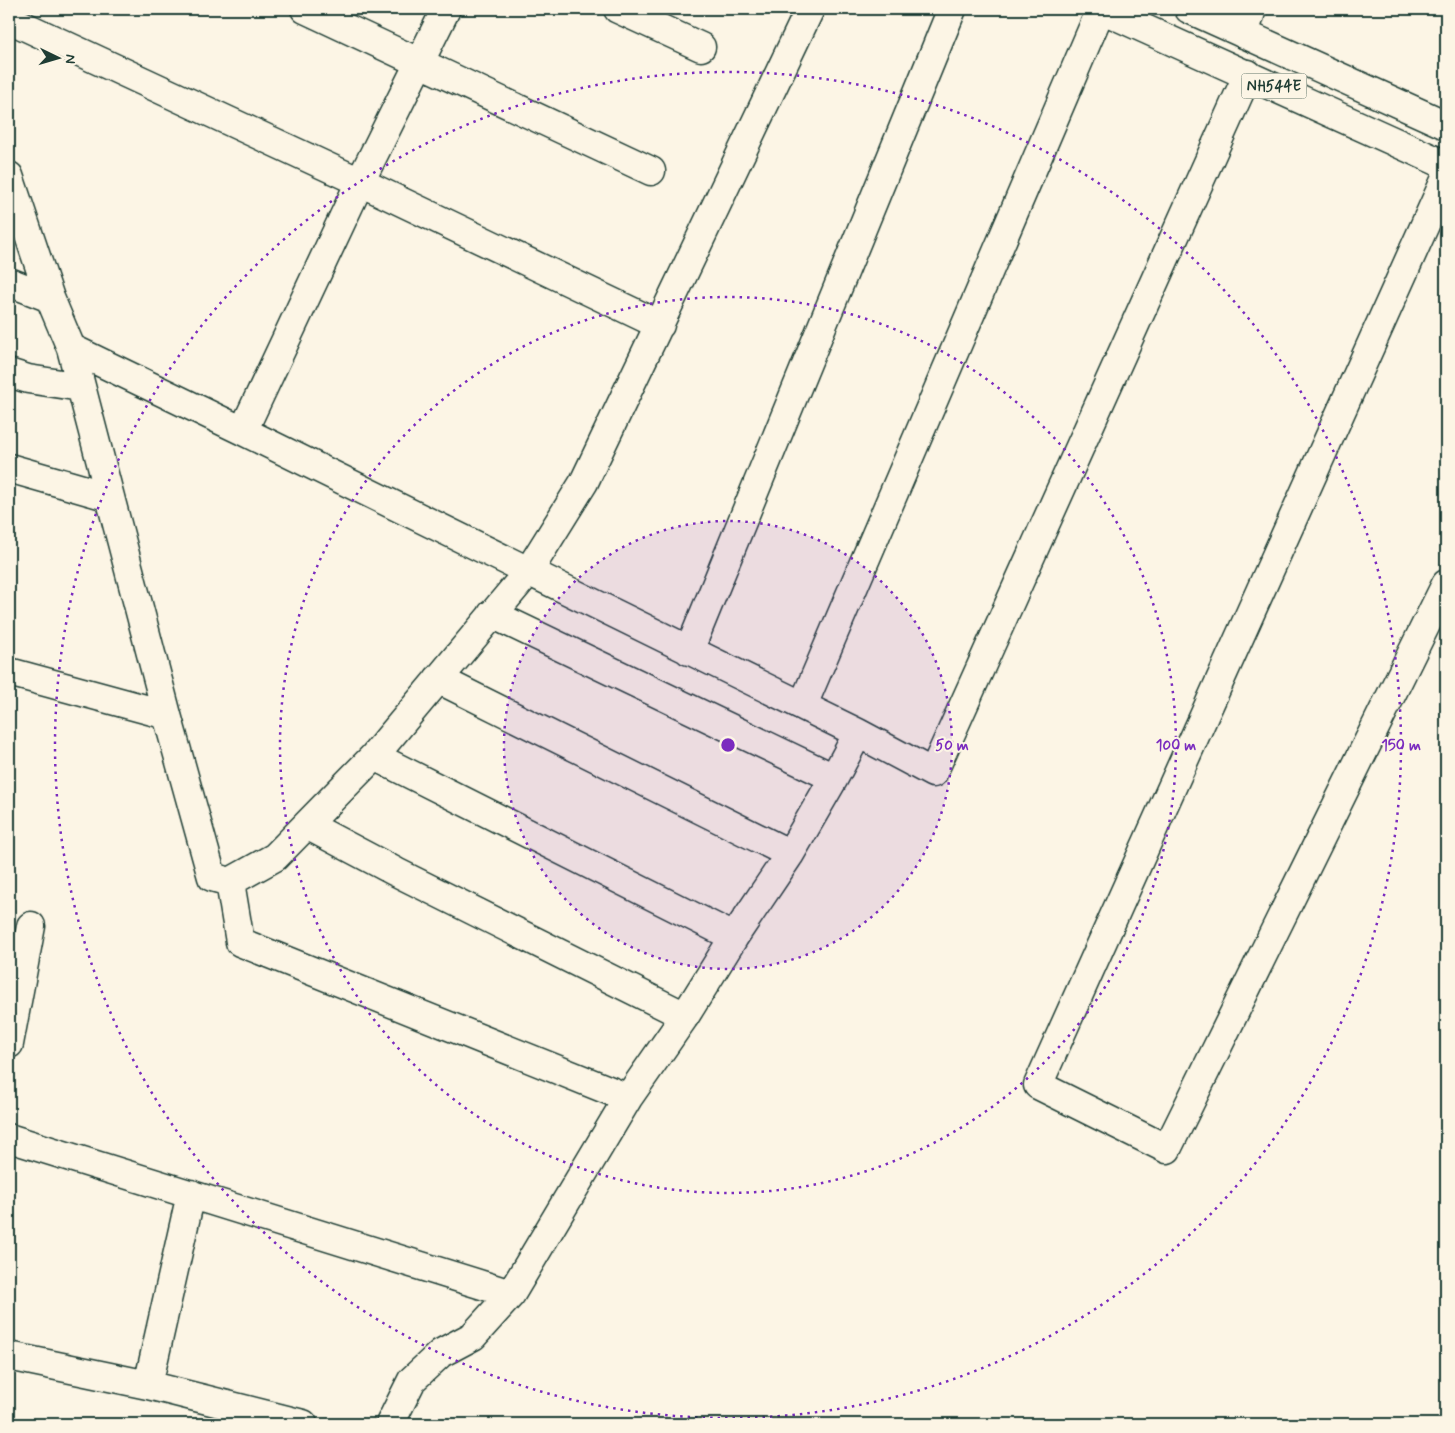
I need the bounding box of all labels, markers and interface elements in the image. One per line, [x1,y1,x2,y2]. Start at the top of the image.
north arrow [32,32,82,82]
text: N [61,54,79,64]
road number: NH544E [1242,74,1306,98]
centre of rings [719,736,737,754]
text: 50 m [935,736,969,756]
text: 100 m [1156,736,1196,756]
text: 150 m [1381,736,1421,756]

